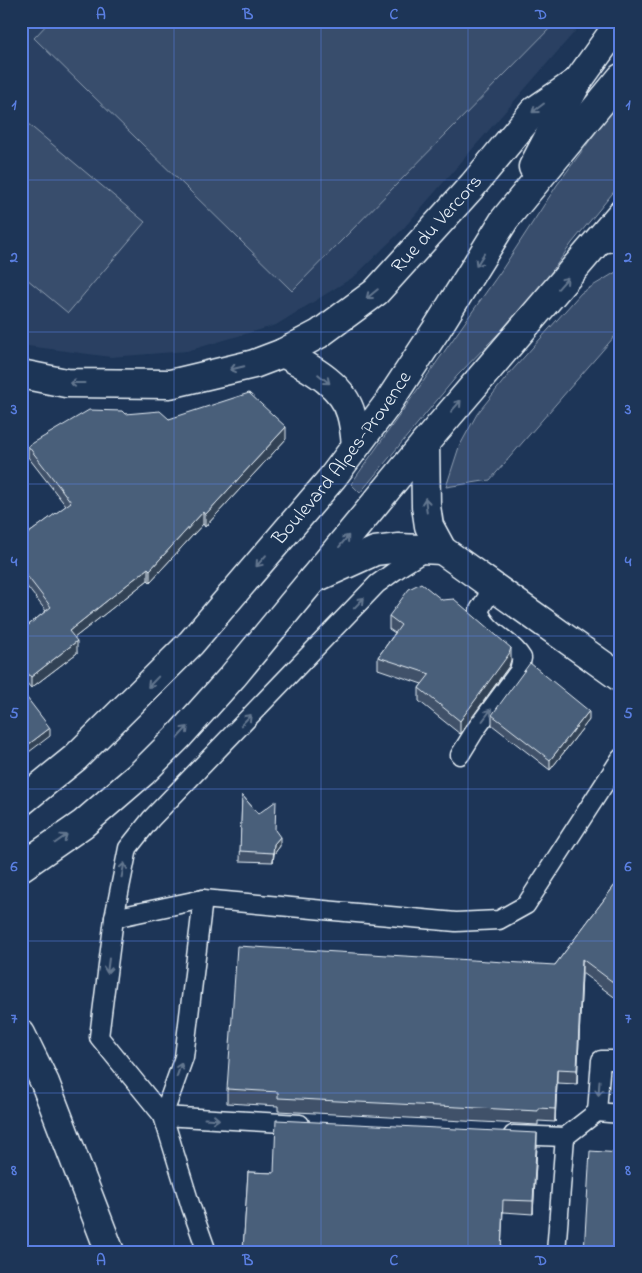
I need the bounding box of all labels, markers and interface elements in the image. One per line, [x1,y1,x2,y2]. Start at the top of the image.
text: A [96,3,106,27]
text: B [242,3,254,27]
text: C [390,3,399,27]
text: D [534,3,547,27]
text: 1 [11,93,17,117]
text: 1 [625,93,631,117]
one-way arrow [532,103,545,114]
street label: Rue du Vercors [385,169,490,280]
text: 2 [9,246,18,270]
text: 2 [623,246,632,270]
one-way arrow [474,253,484,267]
one-way arrow [557,277,568,290]
one-way arrow [366,289,379,300]
one-way arrow [230,364,246,373]
street label: Boulevard Alpes-Provence [265,366,420,553]
one-way arrow [317,374,330,385]
one-way arrow [69,378,85,388]
text: 3 [10,398,18,422]
text: 3 [624,398,632,422]
one-way arrow [451,400,462,413]
one-way arrow [421,497,431,513]
one-way arrow [338,535,349,548]
text: 4 [10,550,18,574]
text: 4 [624,550,632,574]
one-way arrow [256,555,267,568]
one-way arrow [353,597,365,609]
one-way arrow [147,676,159,688]
text: 5 [9,702,19,726]
text: 5 [623,702,633,726]
one-way arrow [481,709,492,722]
one-way arrow [240,714,252,726]
one-way arrow [177,725,189,738]
one-way arrow [54,834,68,844]
text: 6 [9,855,18,879]
text: 6 [623,855,632,879]
one-way arrow [119,863,129,879]
one-way arrow [103,958,113,974]
text: 7 [11,1007,18,1031]
text: 7 [625,1007,632,1031]
one-way arrow [175,1063,184,1079]
one-way arrow [594,1080,603,1096]
one-way arrow [203,1114,219,1123]
text: 8 [10,1159,17,1183]
text: 8 [624,1159,631,1183]
text: A [96,1249,106,1273]
text: B [242,1249,254,1273]
text: C [390,1249,399,1273]
text: D [534,1249,547,1273]

